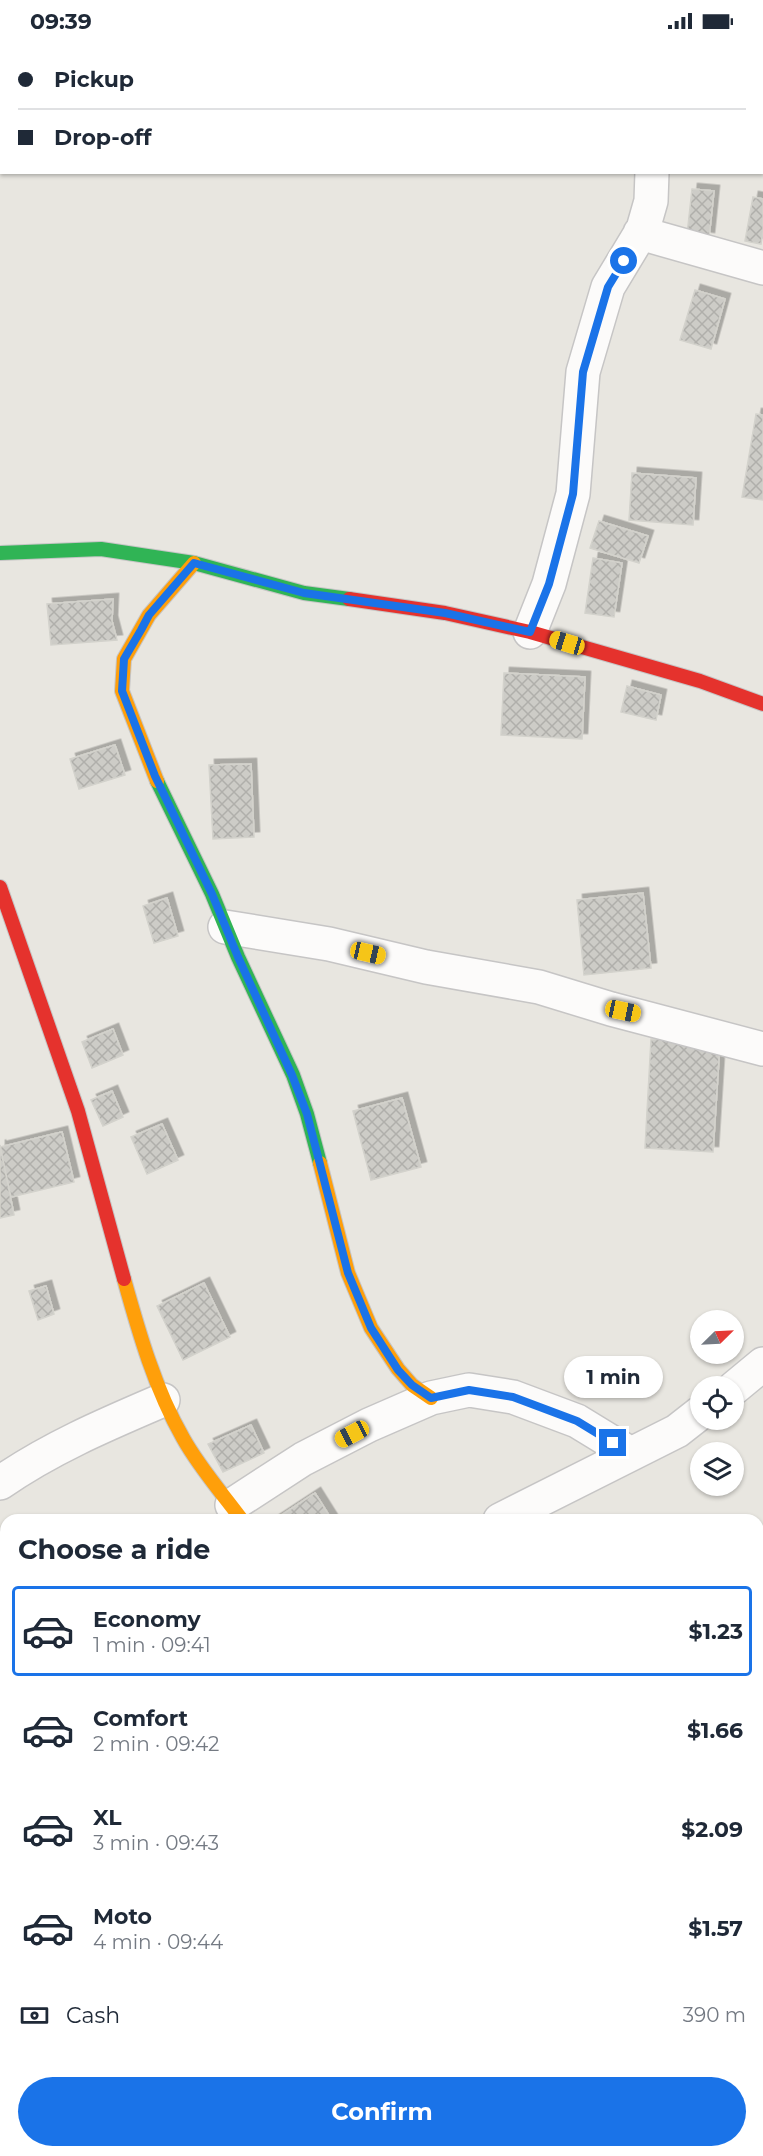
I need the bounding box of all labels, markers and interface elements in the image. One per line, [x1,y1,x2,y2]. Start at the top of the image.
text: 09:39 [30,8,92,35]
text: Pickup [54,66,134,93]
text: Drop-off [54,124,152,151]
route start [610,247,637,274]
car [547,629,587,657]
car [348,940,388,966]
car [604,998,642,1024]
north arrow [690,1310,744,1364]
map controls [690,1310,744,1496]
callout: 1 min [564,1356,662,1398]
text: 1 min [586,1365,641,1389]
button: locate [690,1376,744,1430]
car [332,1418,372,1450]
route end [599,1429,626,1456]
button: layers [690,1442,744,1496]
text: Choose a ride [18,1533,210,1566]
icon: car [21,1604,75,1658]
text: Economy [93,1606,201,1633]
text: $1.23 [689,1618,743,1645]
text: 1 min · 09:41 [93,1633,211,1657]
icon: car [21,1703,75,1757]
text: Comfort [93,1705,188,1732]
text: $1.66 [687,1717,743,1744]
text: 2 min · 09:42 [93,1732,219,1756]
icon: car [21,1802,75,1856]
text: XL [93,1804,122,1831]
text: $2.09 [681,1816,743,1843]
text: 3 min · 09:43 [93,1831,219,1855]
icon: car [21,1901,75,1955]
text: Moto [93,1903,152,1930]
text: $1.57 [688,1915,743,1942]
text: 4 min · 09:44 [93,1930,223,1954]
icon: cash [18,1999,51,2032]
text: Cash [66,2002,120,2029]
text: 390 m [683,2003,746,2027]
button: Confirm [18,2077,746,2146]

